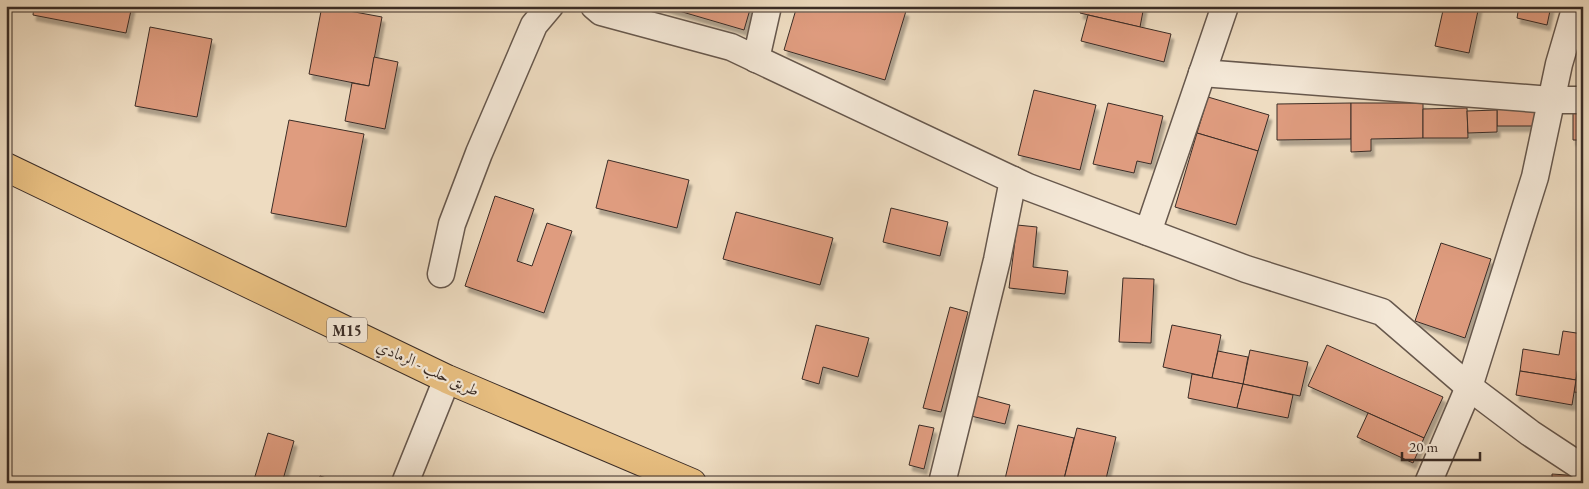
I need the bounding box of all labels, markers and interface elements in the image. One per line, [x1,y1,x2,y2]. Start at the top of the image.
road number: M15 [327,318,367,342]
street label: طريق حلب - الرمادي [372,335,483,403]
scale bar [1402,429,1479,461]
text: 20 m [1409,437,1438,456]

